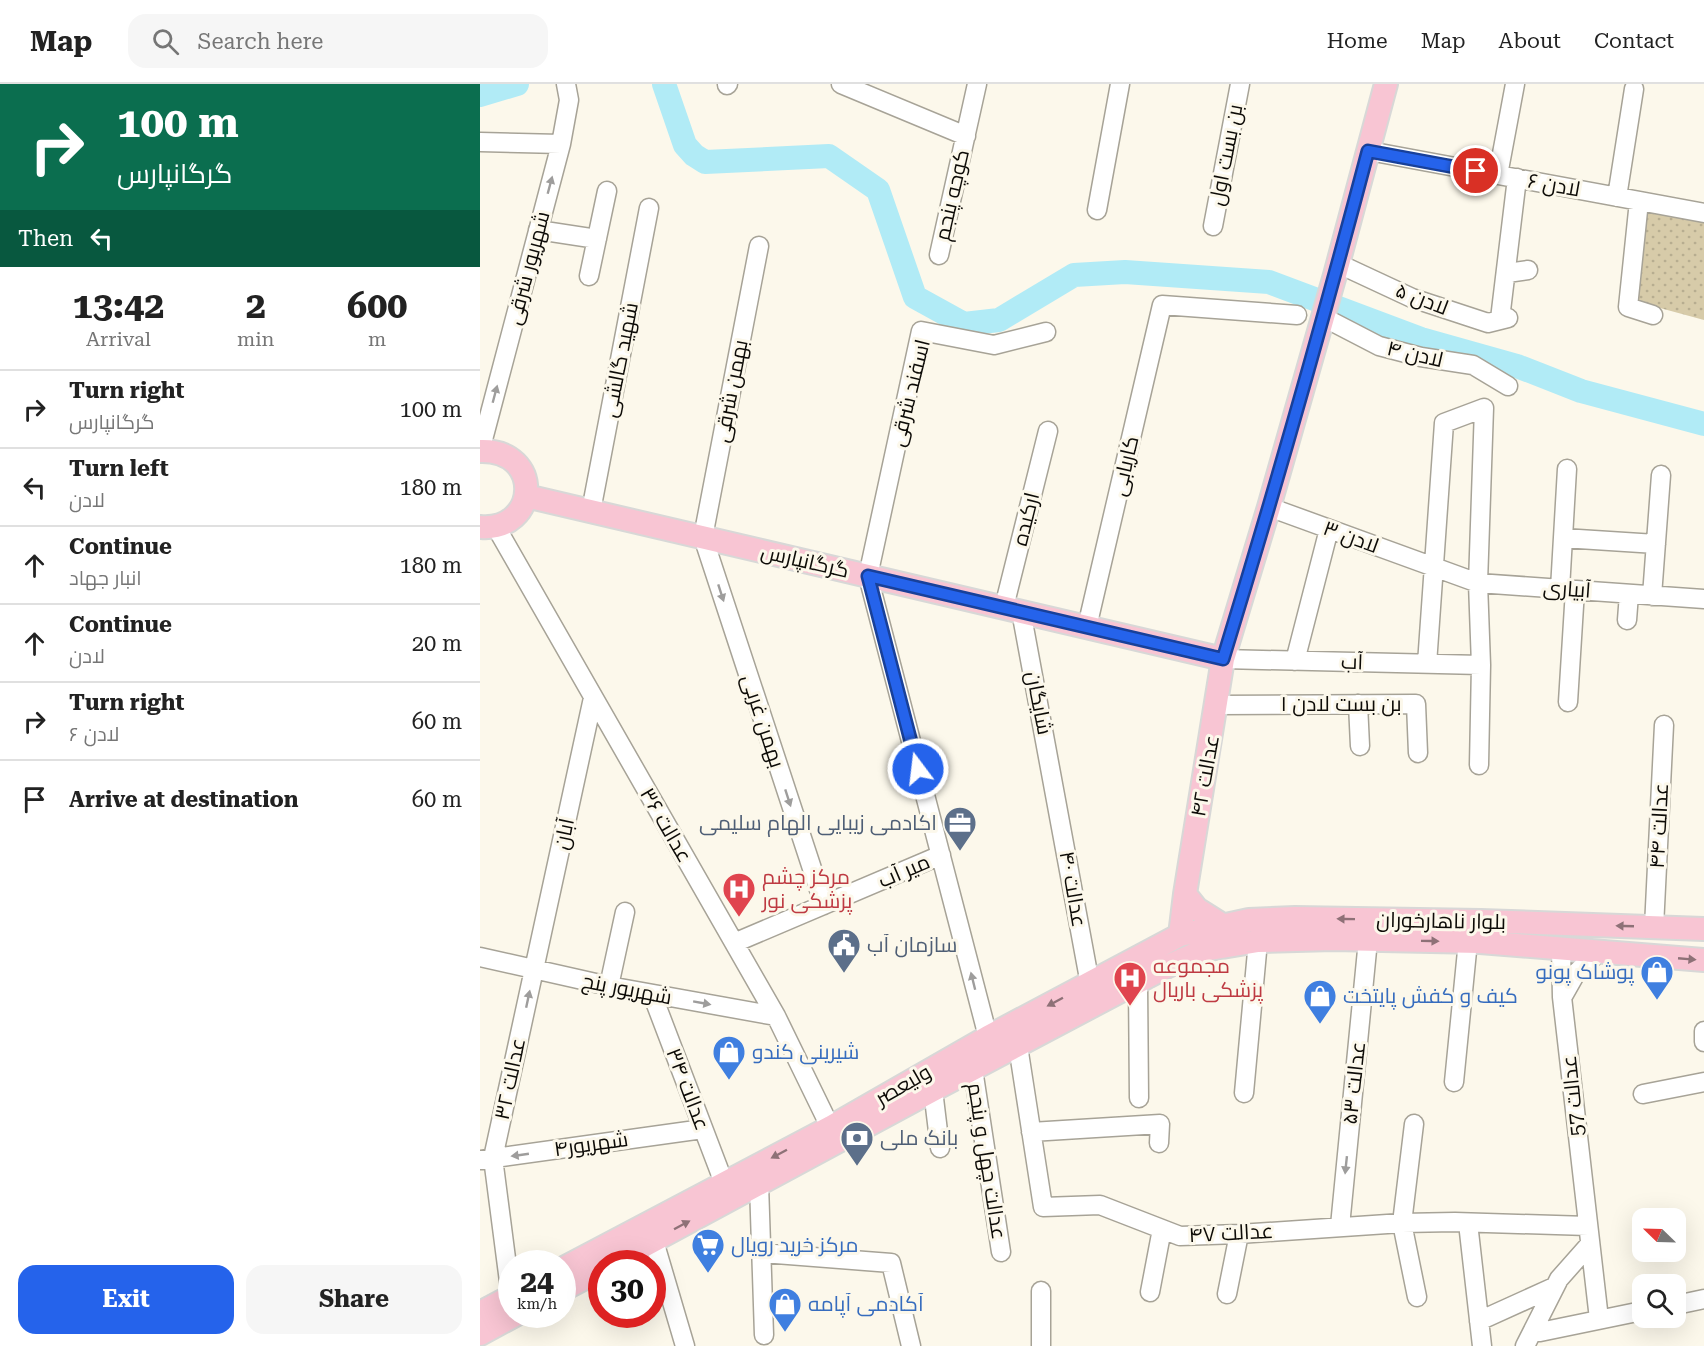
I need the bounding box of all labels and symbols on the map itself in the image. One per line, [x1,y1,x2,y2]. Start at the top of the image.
street label: بن بست اول [1204,102,1249,208]
pin [1450,145,1501,196]
street label: کوچه پنجم [930,147,976,243]
street label: ۶ لادن [1526,169,1582,202]
one-way arrow [545,176,555,194]
street label: شهریور شرقی [501,209,556,328]
street label: ۵ لادن [1392,278,1452,321]
street label: شهید گالشی [597,300,644,420]
street label: ۴ لادن [1384,336,1445,373]
street label: اسفند شرقی [885,337,936,449]
street label: بهمن شرقی [709,338,754,445]
one-way arrow [490,385,500,403]
street label: کاریابی [1106,434,1145,499]
street label: ارکیده [1008,490,1044,548]
street label: ۳ لادن [1320,516,1382,559]
street label: گرگانپارس [758,539,851,584]
street label: آبیاری [1542,575,1592,604]
one-way arrow [717,584,726,602]
street label: آب [1340,650,1364,674]
street label: شایگان [1020,669,1057,737]
street label: بهمن غربی [736,671,789,771]
street label: ۱ بن بست لادن [1280,692,1402,717]
street label: عدالت ۴۲ [1186,733,1224,819]
position arrow [886,737,950,801]
street label: ۴۴ عدالت [1645,783,1673,869]
street label: عدالت ۳۶ [635,784,697,866]
one-way arrow [784,789,794,807]
office icon: اکادمی زیبایی الهام سلیمی [942,805,978,852]
place label: اکادمی زیبایی الهام سلیمی [699,811,937,837]
street label: آبان [549,816,580,852]
street label: میر آب [875,849,933,893]
street label: عدالت ۴۰ [1055,849,1091,929]
place label: مرکز چشم پزشکی نور [761,865,853,915]
hospital icon: مرکز چشم پزشکی نور [721,871,757,918]
street label: بلوار ناهارخوران [1376,908,1506,935]
one-way arrow [1336,914,1355,924]
one-way arrow [1615,921,1634,931]
public building icon: سازمان آب [826,927,862,974]
place label: سازمان آب [867,933,957,958]
one-way arrow [1420,936,1439,946]
place label: مجموعه پزشکی باریال [1153,954,1263,1004]
shop icon: پوشاک پونو [1639,954,1675,1001]
one-way arrow [1678,954,1697,964]
hospital icon: مجموعه پزشکی باریال [1112,960,1148,1007]
place label: پوشاک پونو [1535,960,1634,986]
street label: شهریور پنج [580,969,674,1011]
one-way arrow [968,972,978,990]
shop icon: کیف و کفش پایتخت [1302,978,1338,1025]
place label: کیف و کفش پایتخت [1343,984,1518,1010]
one-way arrow [524,989,533,1008]
one-way arrow [1046,997,1063,1007]
one-way arrow [692,999,711,1008]
shop icon: شیرینی کندو [711,1034,747,1081]
street label: عدالت ۳۲ [490,1036,530,1122]
place label: شیرینی کندو [752,1040,859,1065]
street label: عدالت ۵۳ [1338,1040,1370,1126]
street label: عدالت ۳۴ [661,1045,715,1133]
street label: عدالت 57 [1557,1054,1589,1138]
street label: ولیعصر [870,1060,935,1111]
street label: عدالت چهل و پنجم [961,1081,1011,1241]
bank icon: بانک ملی [839,1120,875,1167]
place label: بانک ملی [880,1126,958,1151]
street label: شهریور۴ [552,1127,630,1162]
one-way arrow [770,1149,787,1159]
one-way arrow [511,1150,530,1159]
one-way arrow [1341,1156,1351,1175]
north arrow [1632,1208,1686,1262]
street label: عدالت ۴۷ [1188,1219,1274,1247]
one-way arrow [674,1221,691,1230]
supermarket icon: مرکز خرید رویال [690,1227,726,1274]
place label: مرکز خرید رویال [731,1233,858,1258]
speed limit sign: 30 [588,1250,666,1328]
shop icon: آکادمی آپامه [767,1286,803,1333]
place label: آکادمی آپامه [808,1292,924,1318]

